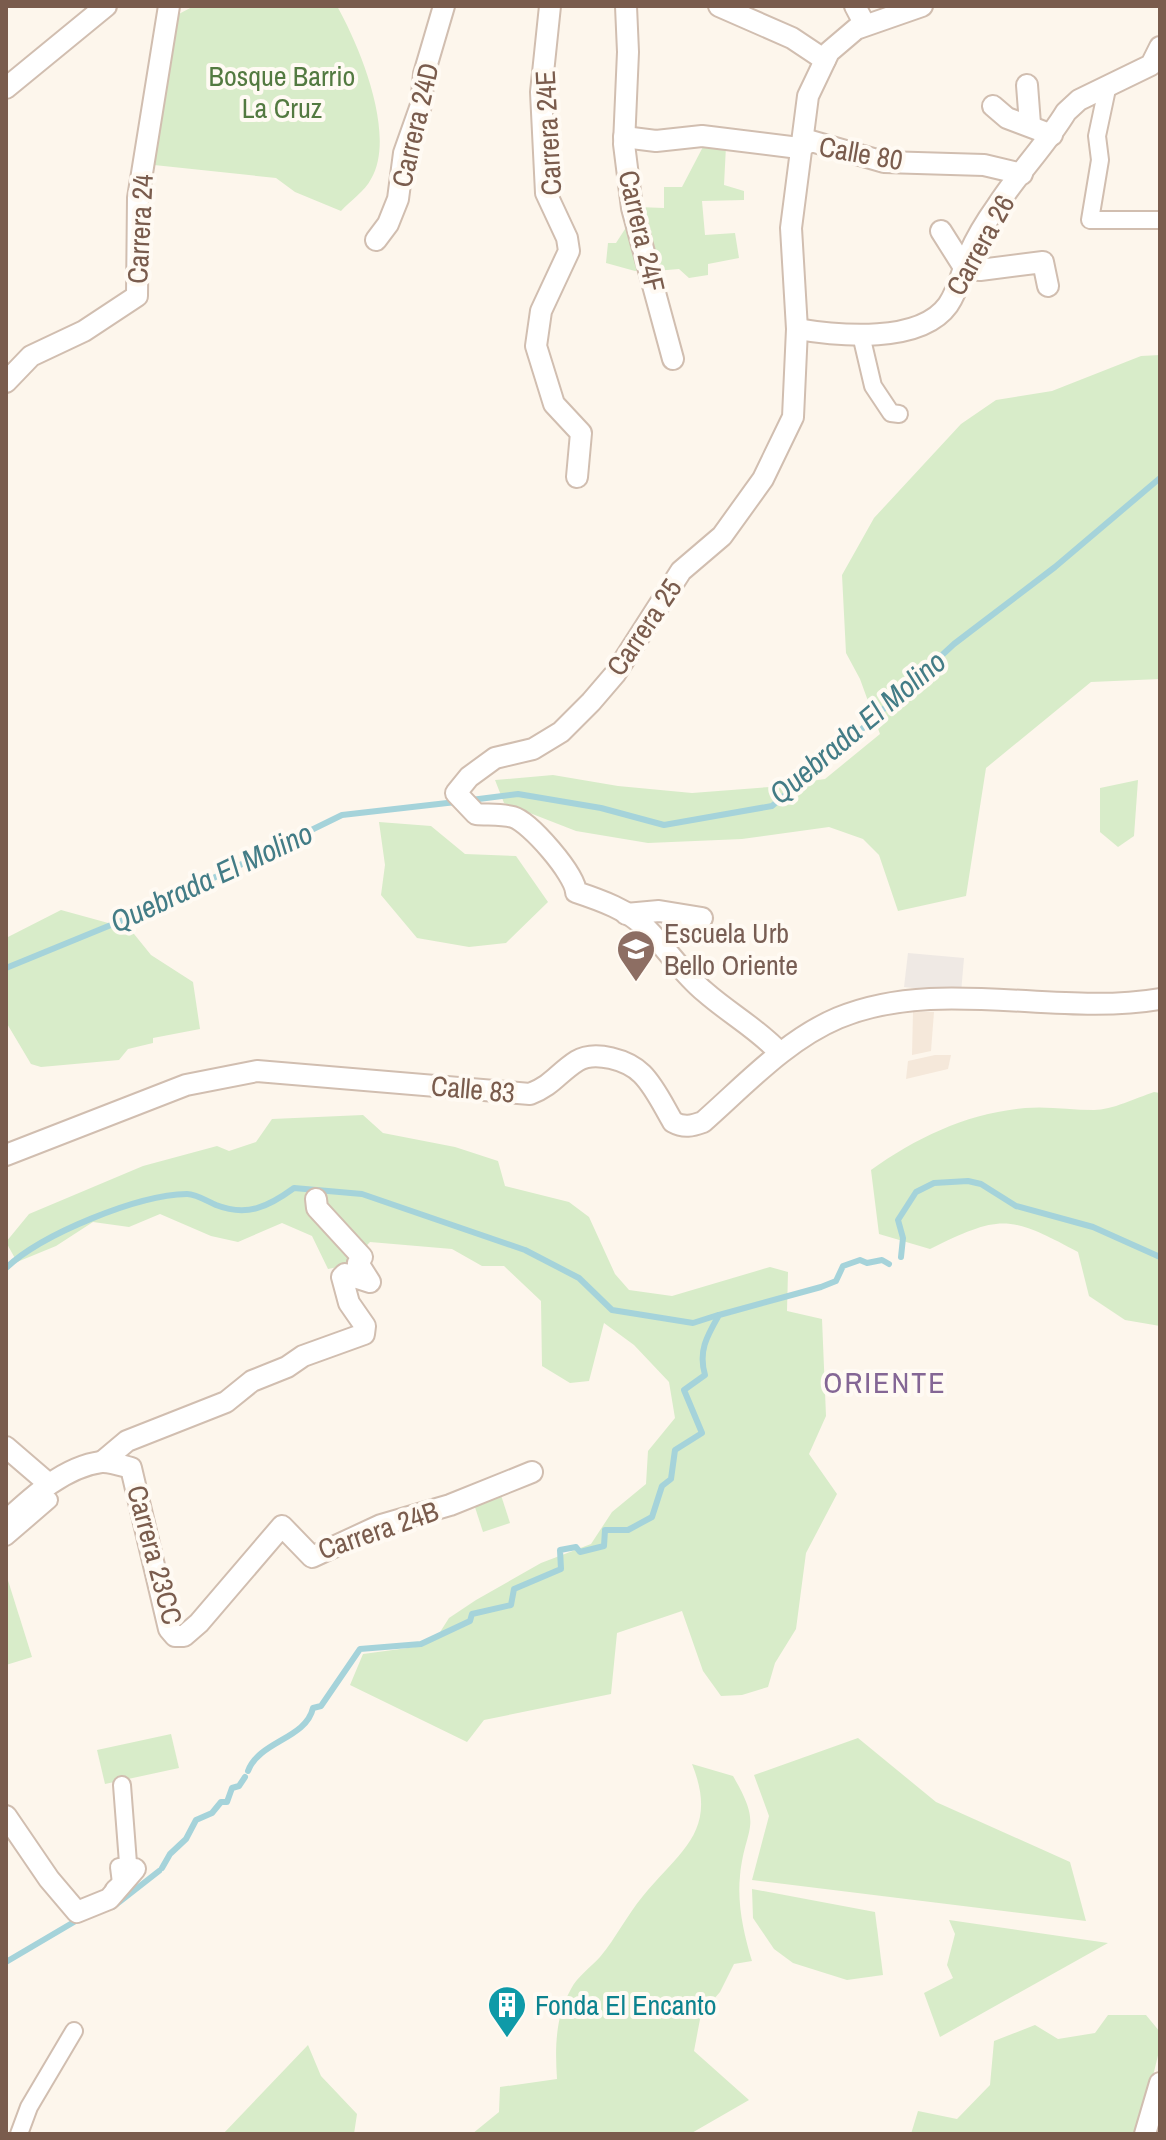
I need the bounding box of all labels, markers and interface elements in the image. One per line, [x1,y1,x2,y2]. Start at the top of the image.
park label: Bosque Barrio La Cruz [209,57,355,127]
street label: Carrera 24D [382,59,448,191]
street label: Carrera 24E [526,70,570,196]
street label: Calle 80 [816,127,906,179]
street label: Carrera 24F [610,166,674,296]
street label: Carrera 24 [118,173,162,285]
street label: Carrera 26 [937,188,1023,302]
street label: Carrera 25 [598,571,690,683]
water label: Quebrada El Molino [760,641,954,813]
water label: Quebrada El Molino [103,813,319,941]
place label: Escuela Urb Bello Oriente [664,914,798,984]
school or university icon: Escuela Urb Bello Oriente [615,928,657,983]
street label: Calle 83 [429,1066,517,1112]
district label: ORIENTE [823,1362,947,1402]
street label: Carrera 23CC [118,1481,192,1629]
street label: Carrera 24B [313,1492,443,1568]
building icon: Fonda El Encanto [486,1984,528,2039]
place label: Fonda El Encanto [535,1986,716,2024]

